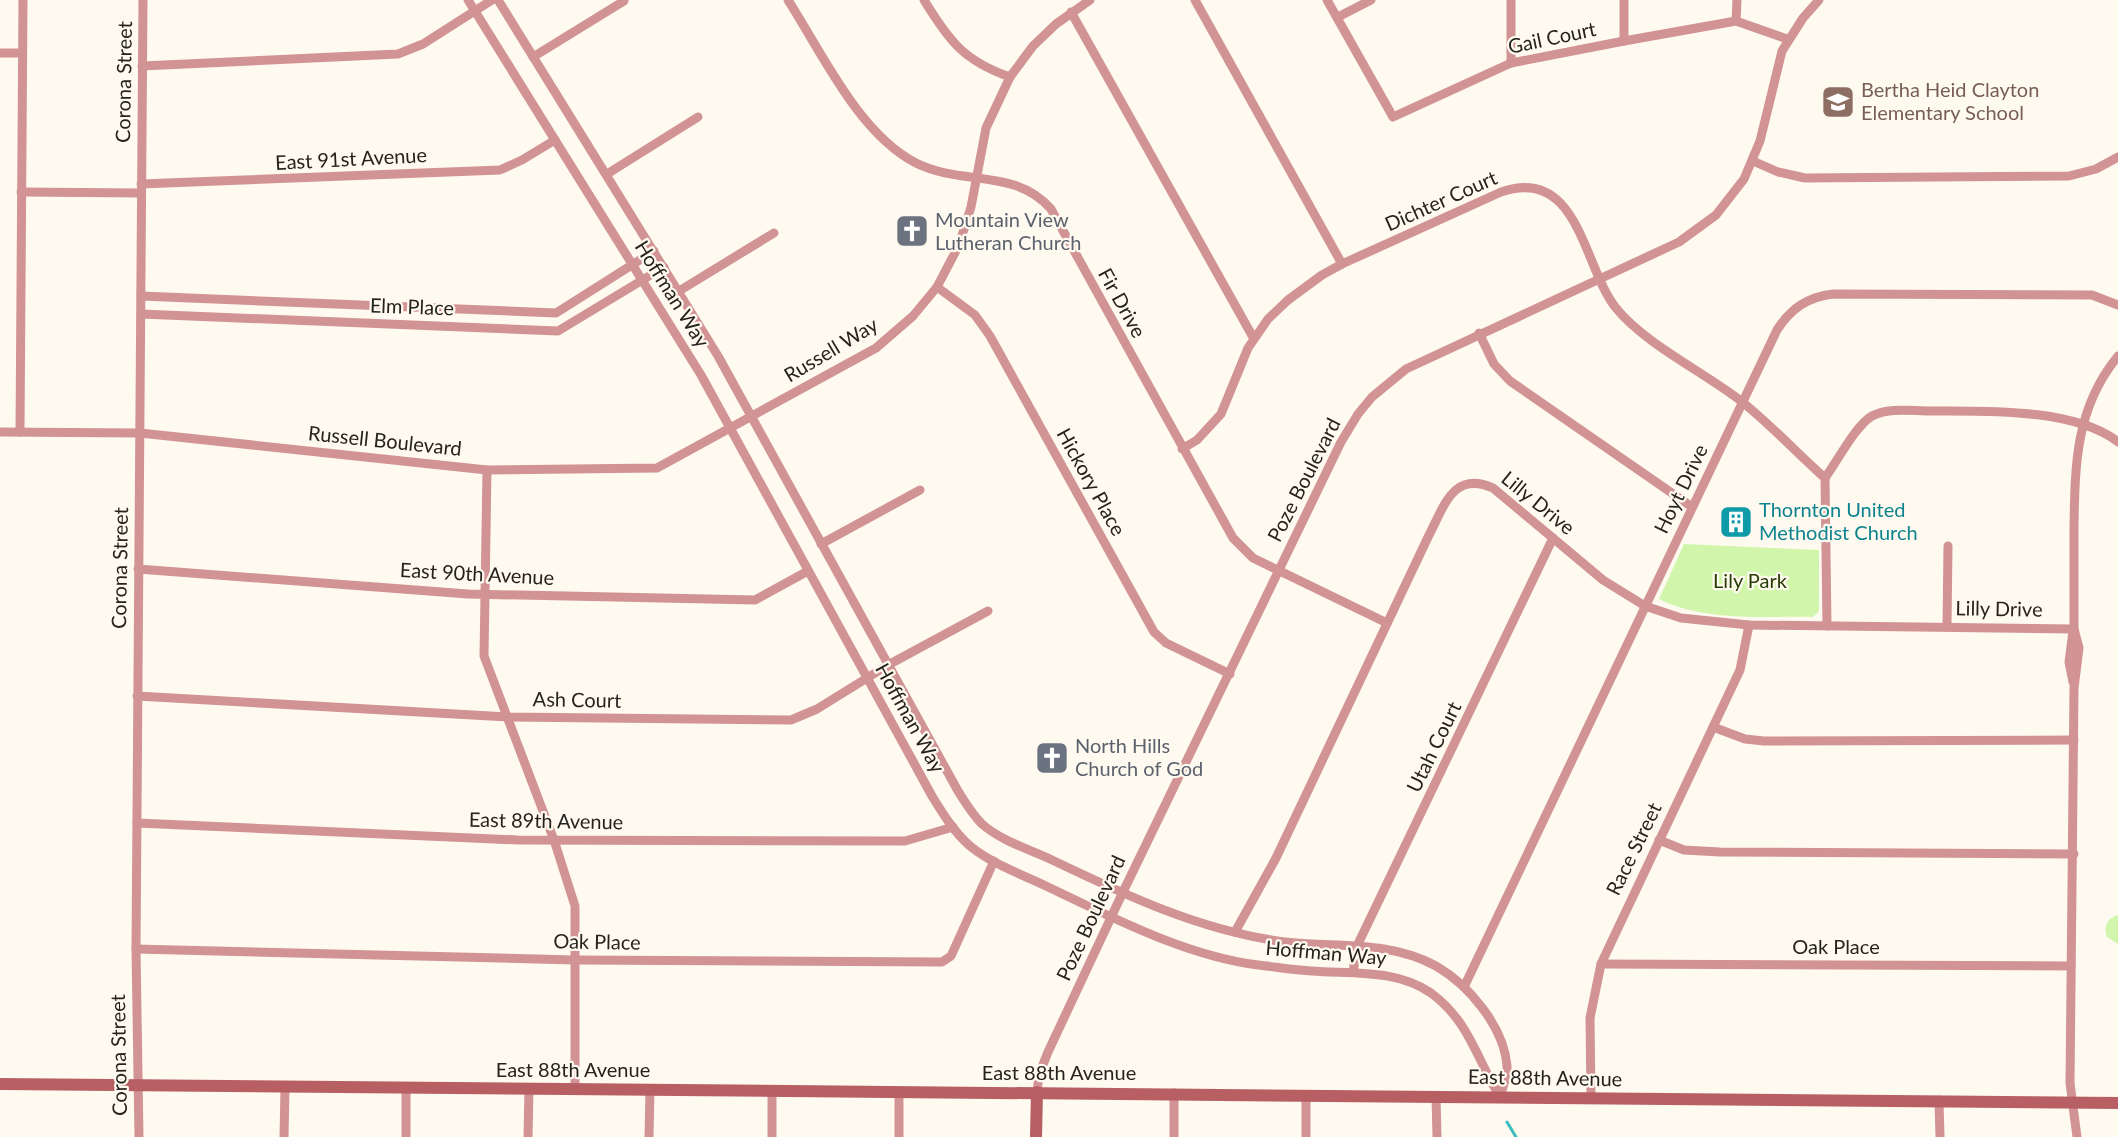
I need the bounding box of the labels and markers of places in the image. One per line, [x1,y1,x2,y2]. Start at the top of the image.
place label: Bertha Heid Clayton Elementary School [1861,77,2039,124]
school or university icon: Bertha Heid Clayton Elementary School [1820,84,1856,120]
place label: Mountain View Lutheran Church [935,207,1081,254]
church icon: Mountain View Lutheran Church [894,213,930,249]
place label: Thornton United Methodist Church [1759,497,1918,544]
building icon: Thornton United Methodist Church [1718,504,1754,540]
place label: North Hills Church of God [1075,733,1203,780]
church icon: North Hills Church of God [1034,740,1070,776]

